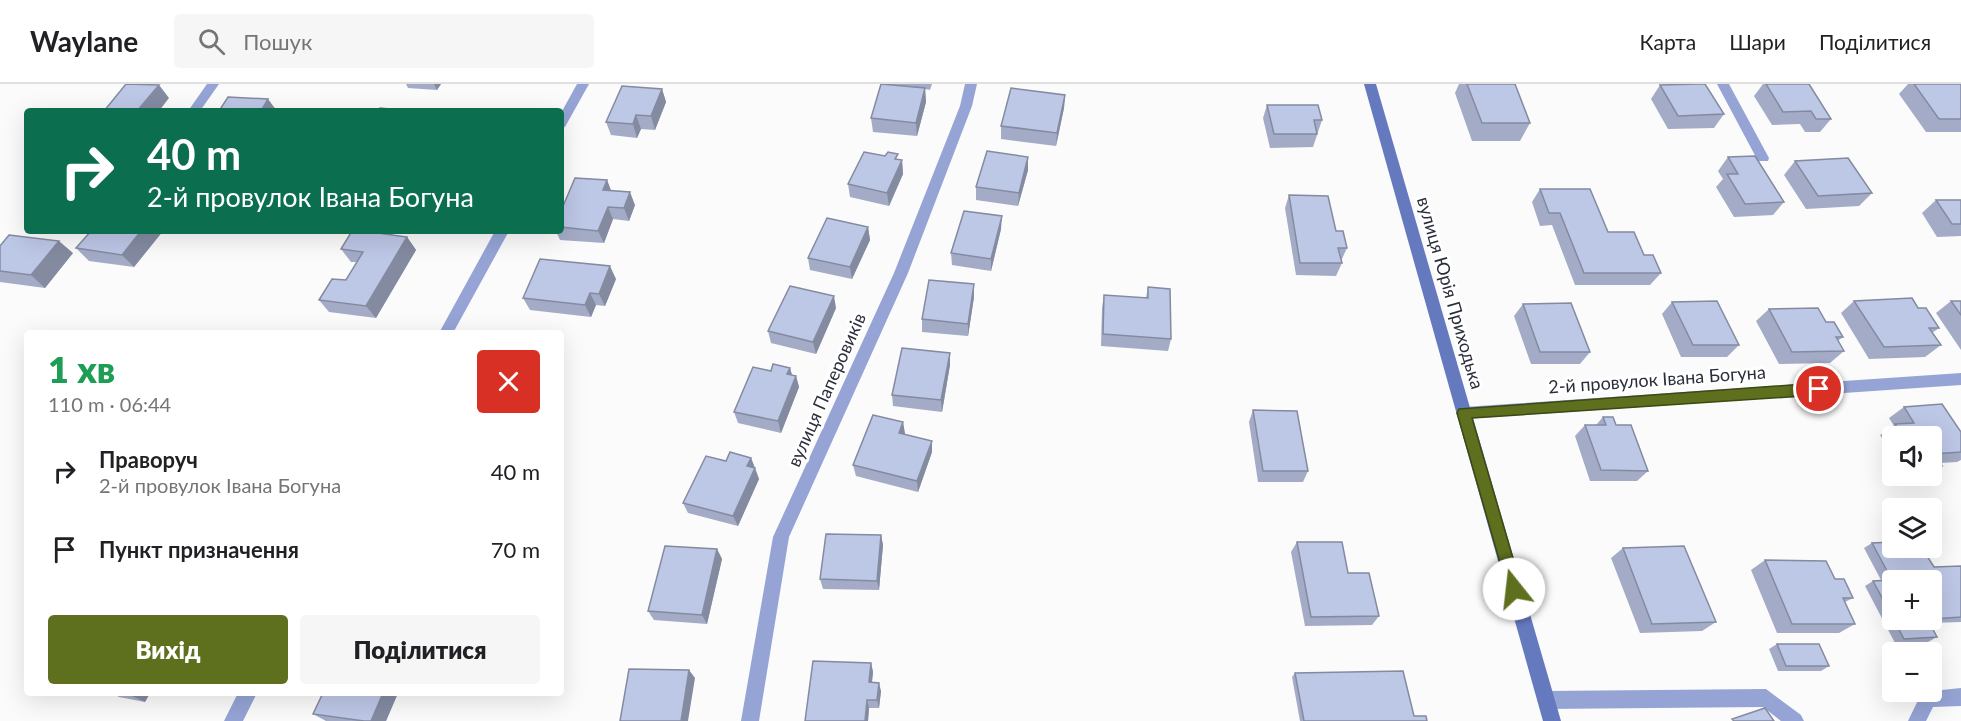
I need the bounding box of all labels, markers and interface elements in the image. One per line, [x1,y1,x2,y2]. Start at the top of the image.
search box [174,14,594,68]
text: Waylane [30,24,138,58]
icon: search [195,25,228,58]
text: Пошук [243,28,312,55]
text: Карта [1640,29,1696,54]
text: Шари [1729,29,1786,54]
text: Поділитися [1819,29,1931,54]
text: 40 m [147,129,241,179]
icon: right [48,132,126,210]
text: 2-й провулок Івана Богуна [147,180,474,213]
street label: вулиця Юрія Приходька [1413,194,1489,391]
street label: вулиця Паперовиків [782,309,870,470]
text: 1 хв [48,347,115,391]
button: close [477,350,540,413]
street label: 2-й провулок Івана Богуна [1547,360,1766,398]
pin [1793,363,1844,414]
icon: arrive [1802,372,1835,405]
text: 110 m · 06:44 [48,392,171,416]
map controls [1882,426,1942,702]
button: sound [1882,426,1942,486]
text: Праворуч [99,446,198,473]
icon: right [48,455,81,488]
text: 40 m [491,458,540,485]
text: 2-й провулок Івана Богуна [99,473,341,497]
button: layers [1882,498,1942,558]
icon: arrive [48,533,81,566]
text: Пункт призначення [99,536,299,563]
text: 70 m [491,536,540,563]
position arrow [1482,557,1546,621]
button: + [1882,570,1942,630]
button: Вихід [48,615,288,684]
button: Поділитися [300,615,540,684]
button: − [1882,642,1942,702]

